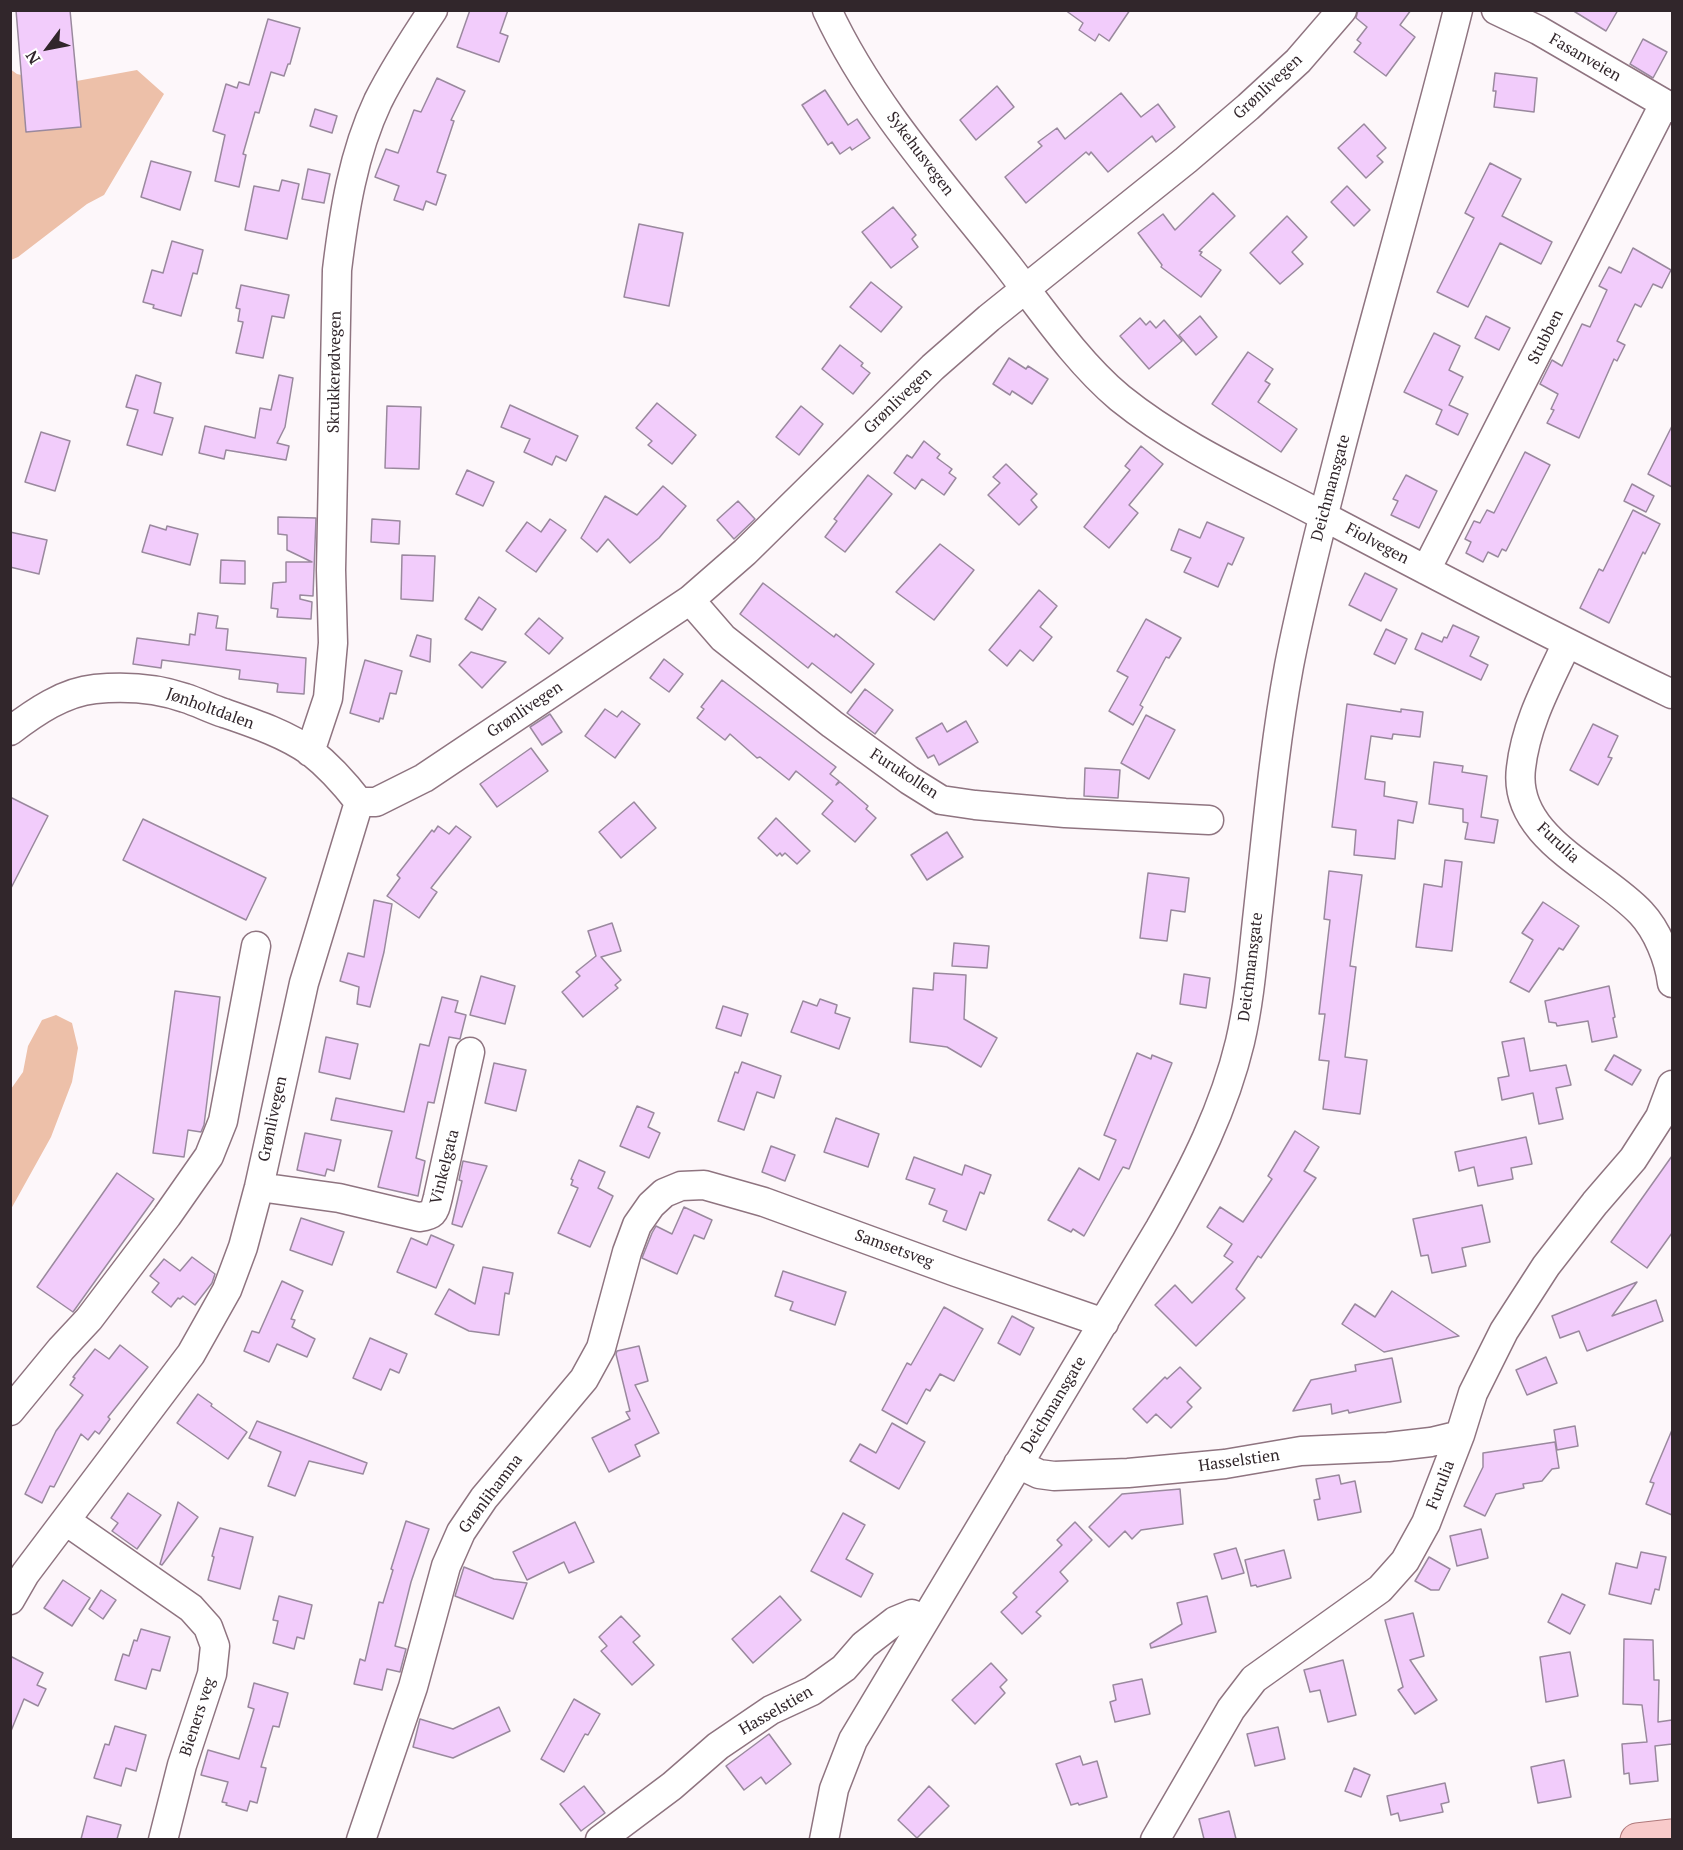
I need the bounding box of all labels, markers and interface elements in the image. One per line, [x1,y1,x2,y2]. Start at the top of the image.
north arrow [18,18,78,78]
street label: Fasanveien [1546,30,1624,86]
text: N [20,47,45,69]
street label: Grønlivegen [1230,50,1306,124]
street label: Sykehusvegen [882,108,958,200]
street label: Stubben [1524,306,1568,368]
street label: Skrukkerødvegen [324,311,346,433]
street label: Grønlivegen [860,364,936,438]
street label: Deichmansgate [1308,432,1354,544]
street label: Fiolvegen [1342,519,1412,569]
street label: Grønlivegen [484,678,566,742]
street label: Jønholtdalen [163,684,257,734]
street label: Furukollen [866,745,942,803]
street label: Furulia [1533,819,1583,867]
street label: Deichmansgate [1235,911,1267,1023]
street label: Grønlivegen [255,1074,291,1164]
street label: Vinkelgata [426,1127,464,1207]
street label: Samsetsveg [852,1226,936,1272]
street label: Deichmansgate [1017,1353,1091,1457]
street label: Hasselstien [1197,1446,1281,1476]
street label: Grønlihamna [455,1451,527,1537]
street label: Furulia [1423,1458,1459,1512]
street label: Bieners veg [176,1675,220,1759]
street label: Hasselstien [736,1682,816,1740]

